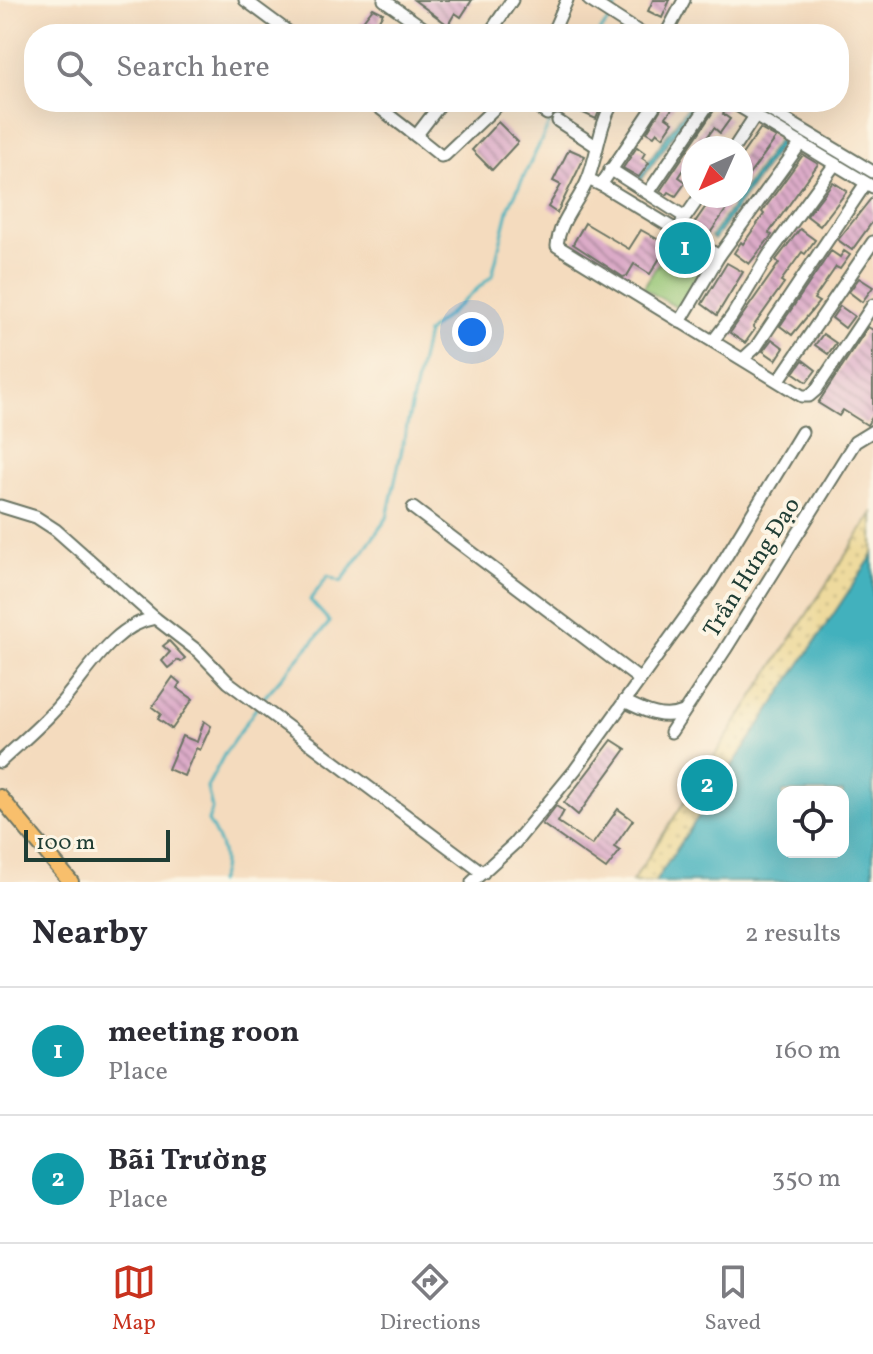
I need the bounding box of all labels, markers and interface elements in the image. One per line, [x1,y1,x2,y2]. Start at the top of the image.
search box [24,24,849,112]
icon: search [52,46,96,90]
text: Search here [116,47,270,89]
north arrow [681,136,753,208]
pin: 1 [659,218,711,278]
your location [452,312,492,352]
street label: Trần Hưng Đạo [696,491,809,645]
pin: 2 [681,755,733,815]
map controls [777,786,849,858]
button: locate [777,786,849,858]
scale bar [24,826,170,862]
text: 100 m [36,828,95,859]
text: Nearby [32,911,148,958]
text: 2 results [745,916,841,952]
text: meeting roon [108,1012,300,1054]
text: 1 [53,1033,63,1069]
text: 160 m [774,1033,841,1069]
text: Place [108,1054,168,1090]
text: Bãi Trường [108,1140,267,1182]
text: 2 [51,1161,65,1197]
text: 350 m [772,1161,841,1197]
text: Place [108,1182,168,1218]
tab: Map [112,1260,156,1339]
tab: Directions [380,1260,481,1339]
tab: Saved [704,1260,761,1339]

